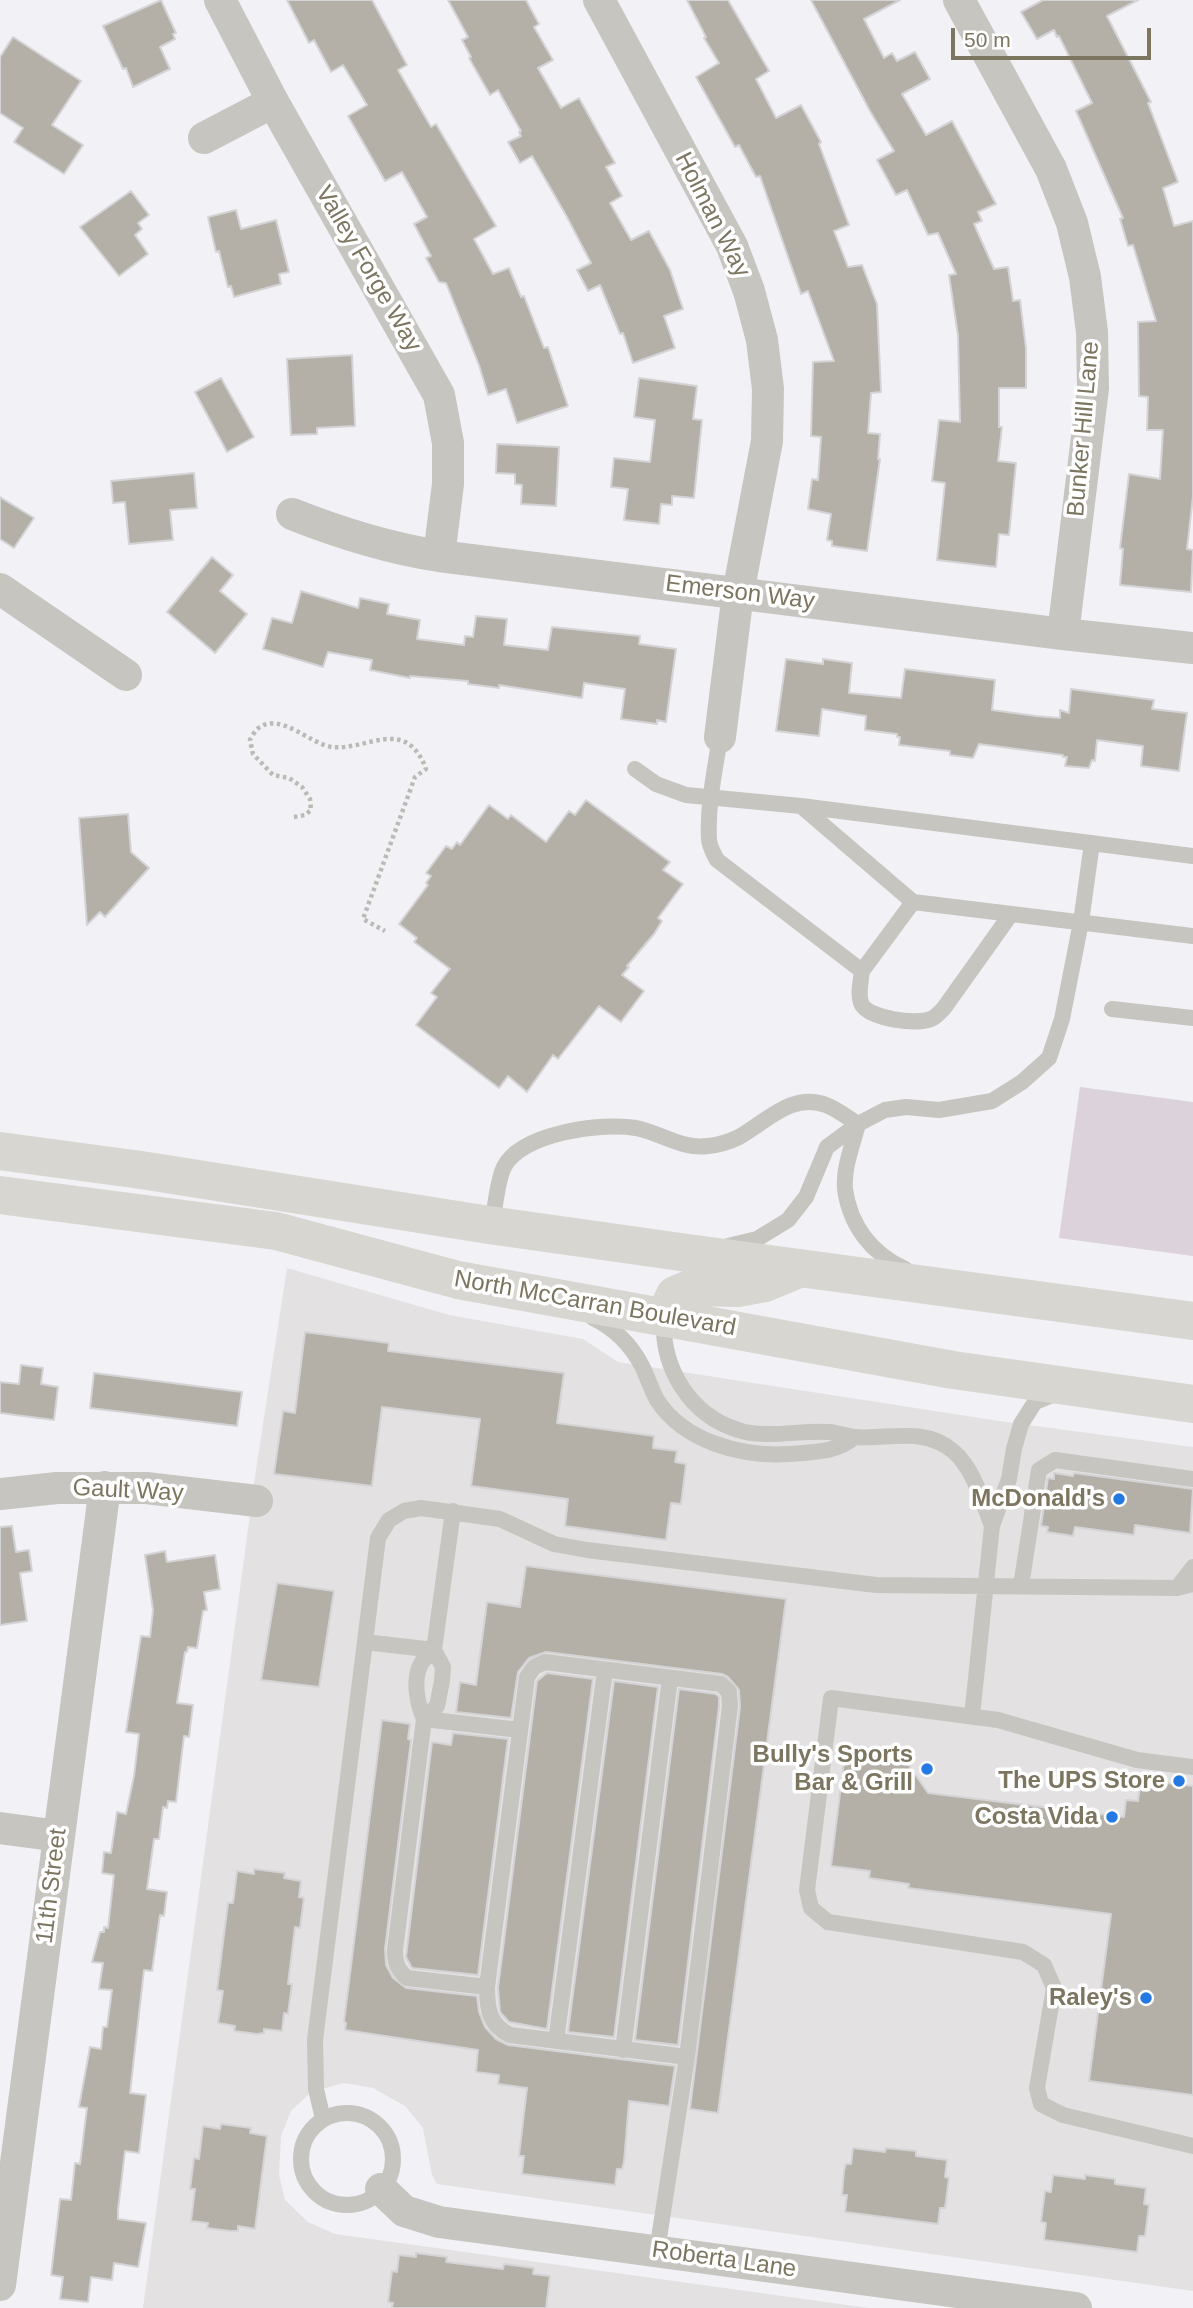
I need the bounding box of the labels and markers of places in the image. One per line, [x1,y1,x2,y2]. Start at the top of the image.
place label: McDonald's [971,1485,1105,1513]
marker: McDonald's [1111,1491,1127,1507]
place label: Bully's Sports Bar & Grill [753,1741,913,1797]
marker: Bully's Sports Bar & Grill [919,1761,935,1777]
place label: The UPS Store [998,1767,1165,1795]
marker: The UPS Store [1171,1773,1187,1789]
place label: Costa Vida [974,1803,1098,1831]
marker: Costa Vida [1104,1809,1120,1825]
place label: Raley's [1049,1984,1132,2012]
marker: Raley's [1138,1990,1154,2006]

